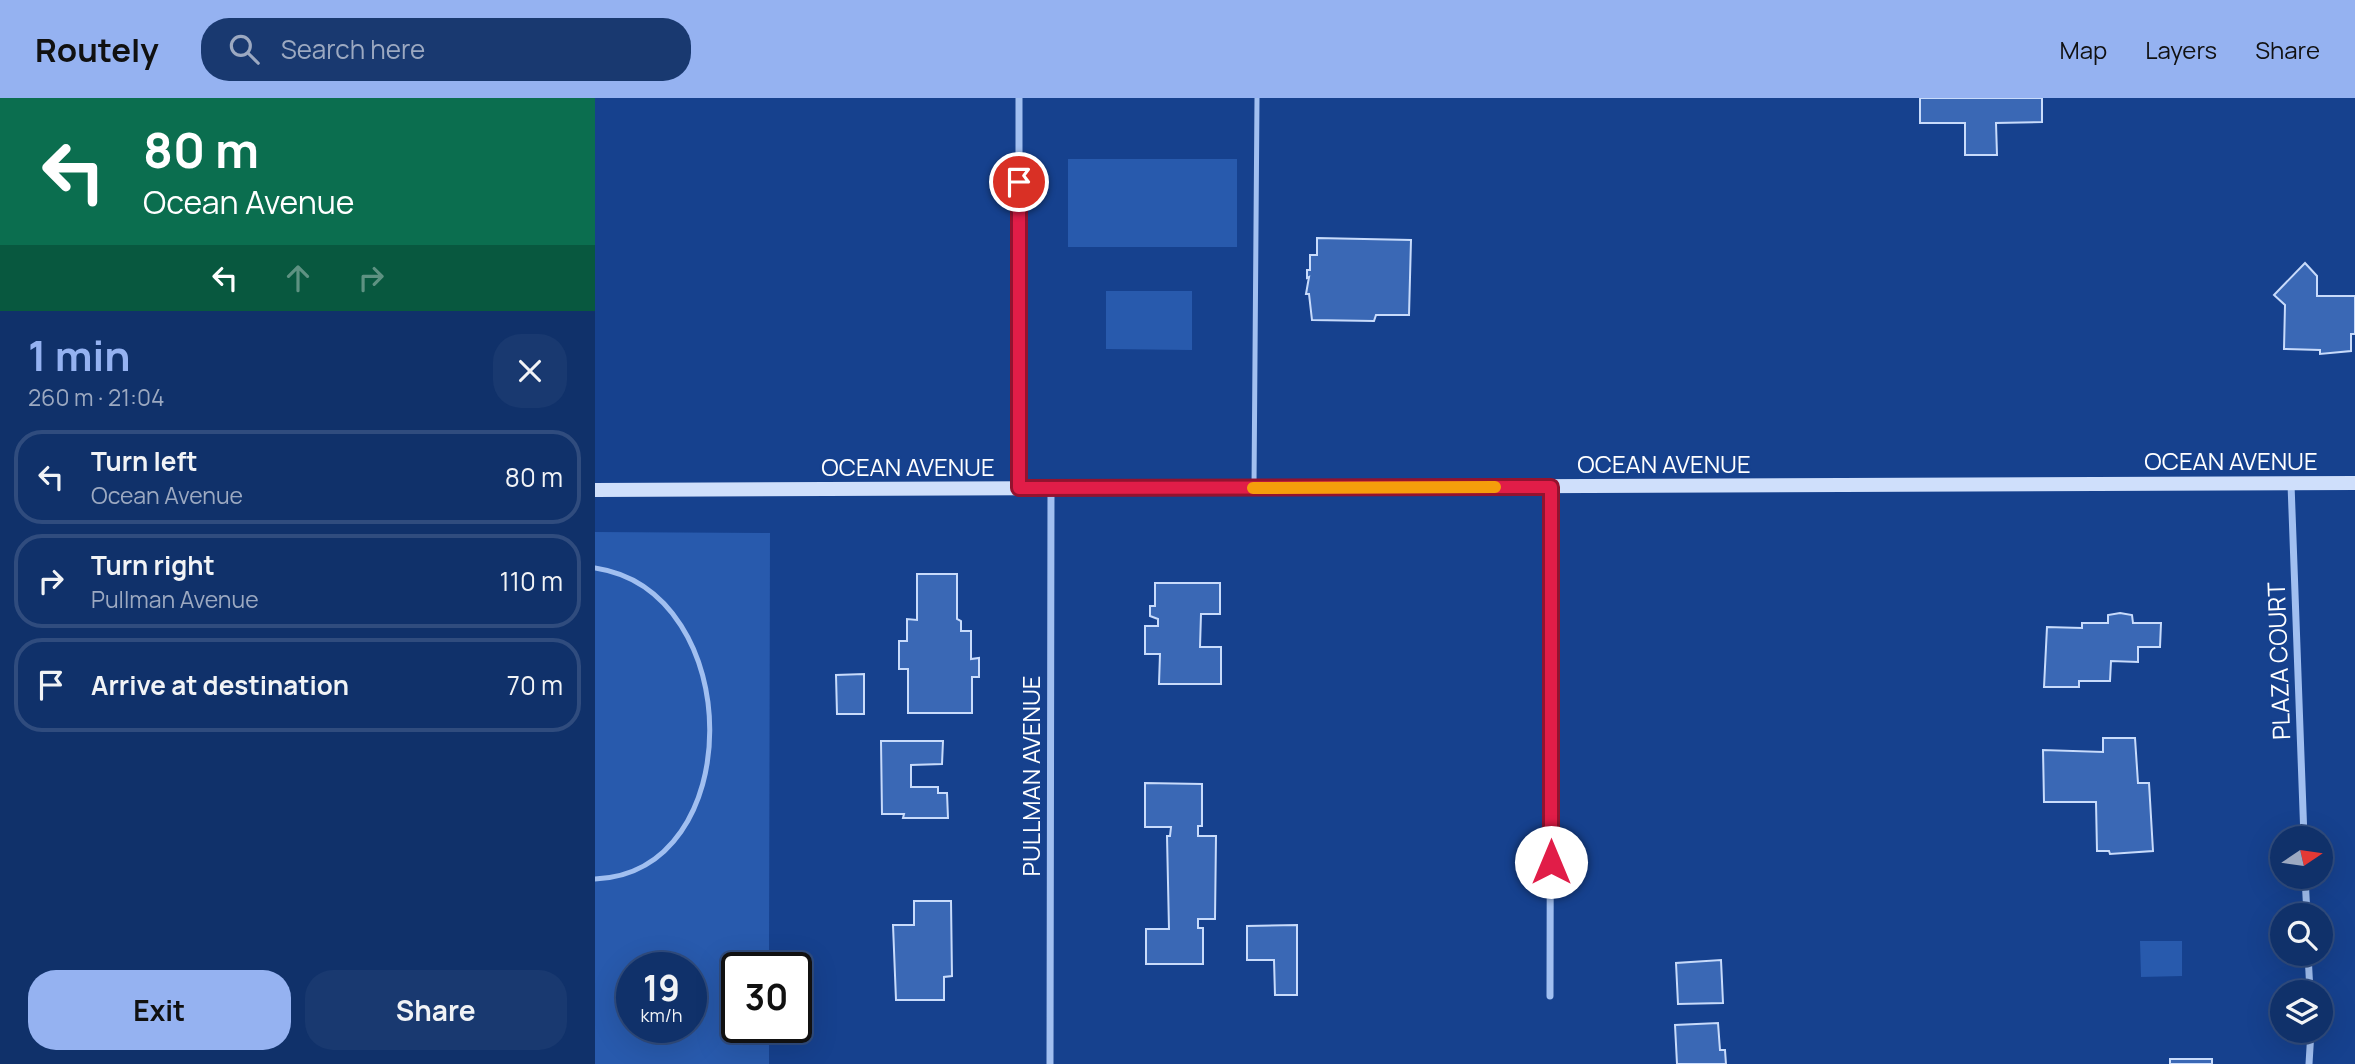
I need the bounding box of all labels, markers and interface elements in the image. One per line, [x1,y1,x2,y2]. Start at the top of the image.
search box [201,18,691,81]
text: Routely [35,27,159,72]
icon: search [225,30,263,68]
text: Search here [281,31,425,67]
text: Map [2060,33,2107,66]
text: Layers [2145,33,2217,66]
text: Share [2255,33,2320,66]
text: 80 m [143,116,259,183]
icon: left [28,126,119,217]
pin [989,152,1049,212]
icon: arrive [1000,163,1038,201]
text: Ocean Avenue [143,180,355,224]
icon: left [206,259,244,297]
icon: ahead [279,259,317,297]
icon: right [352,259,390,297]
text: 1 min [28,326,131,384]
button: close [493,334,567,408]
text: 260 m · 21:04 [28,381,164,413]
text: Turn left [91,443,198,479]
street label: OCEAN AVENUE [2144,444,2318,477]
street label: OCEAN AVENUE [1577,447,1751,480]
street label: OCEAN AVENUE [821,450,995,483]
icon: left [32,458,70,496]
text: 80 m [505,459,563,495]
text: Ocean Avenue [91,479,243,511]
text: Turn right [91,547,215,583]
icon: right [32,562,70,600]
text: 110 m [500,563,563,599]
street label: PLAZA COURT [2259,581,2297,740]
text: Pullman Avenue [91,583,259,615]
icon: arrive [32,666,70,704]
text: Arrive at destination [91,667,349,703]
text: 70 m [507,667,563,703]
street label: PULLMAN AVENUE [1014,675,1047,877]
position arrow [1514,825,1588,899]
north arrow [2270,826,2333,889]
map controls [2270,826,2333,1043]
button: search [2270,903,2333,966]
speed limit sign: 30 [721,952,812,1043]
text: 19 [643,964,680,1012]
button: Exit [28,970,291,1050]
button: Share [305,970,567,1050]
button: layers [2270,980,2333,1043]
text: km/h [641,1003,682,1027]

